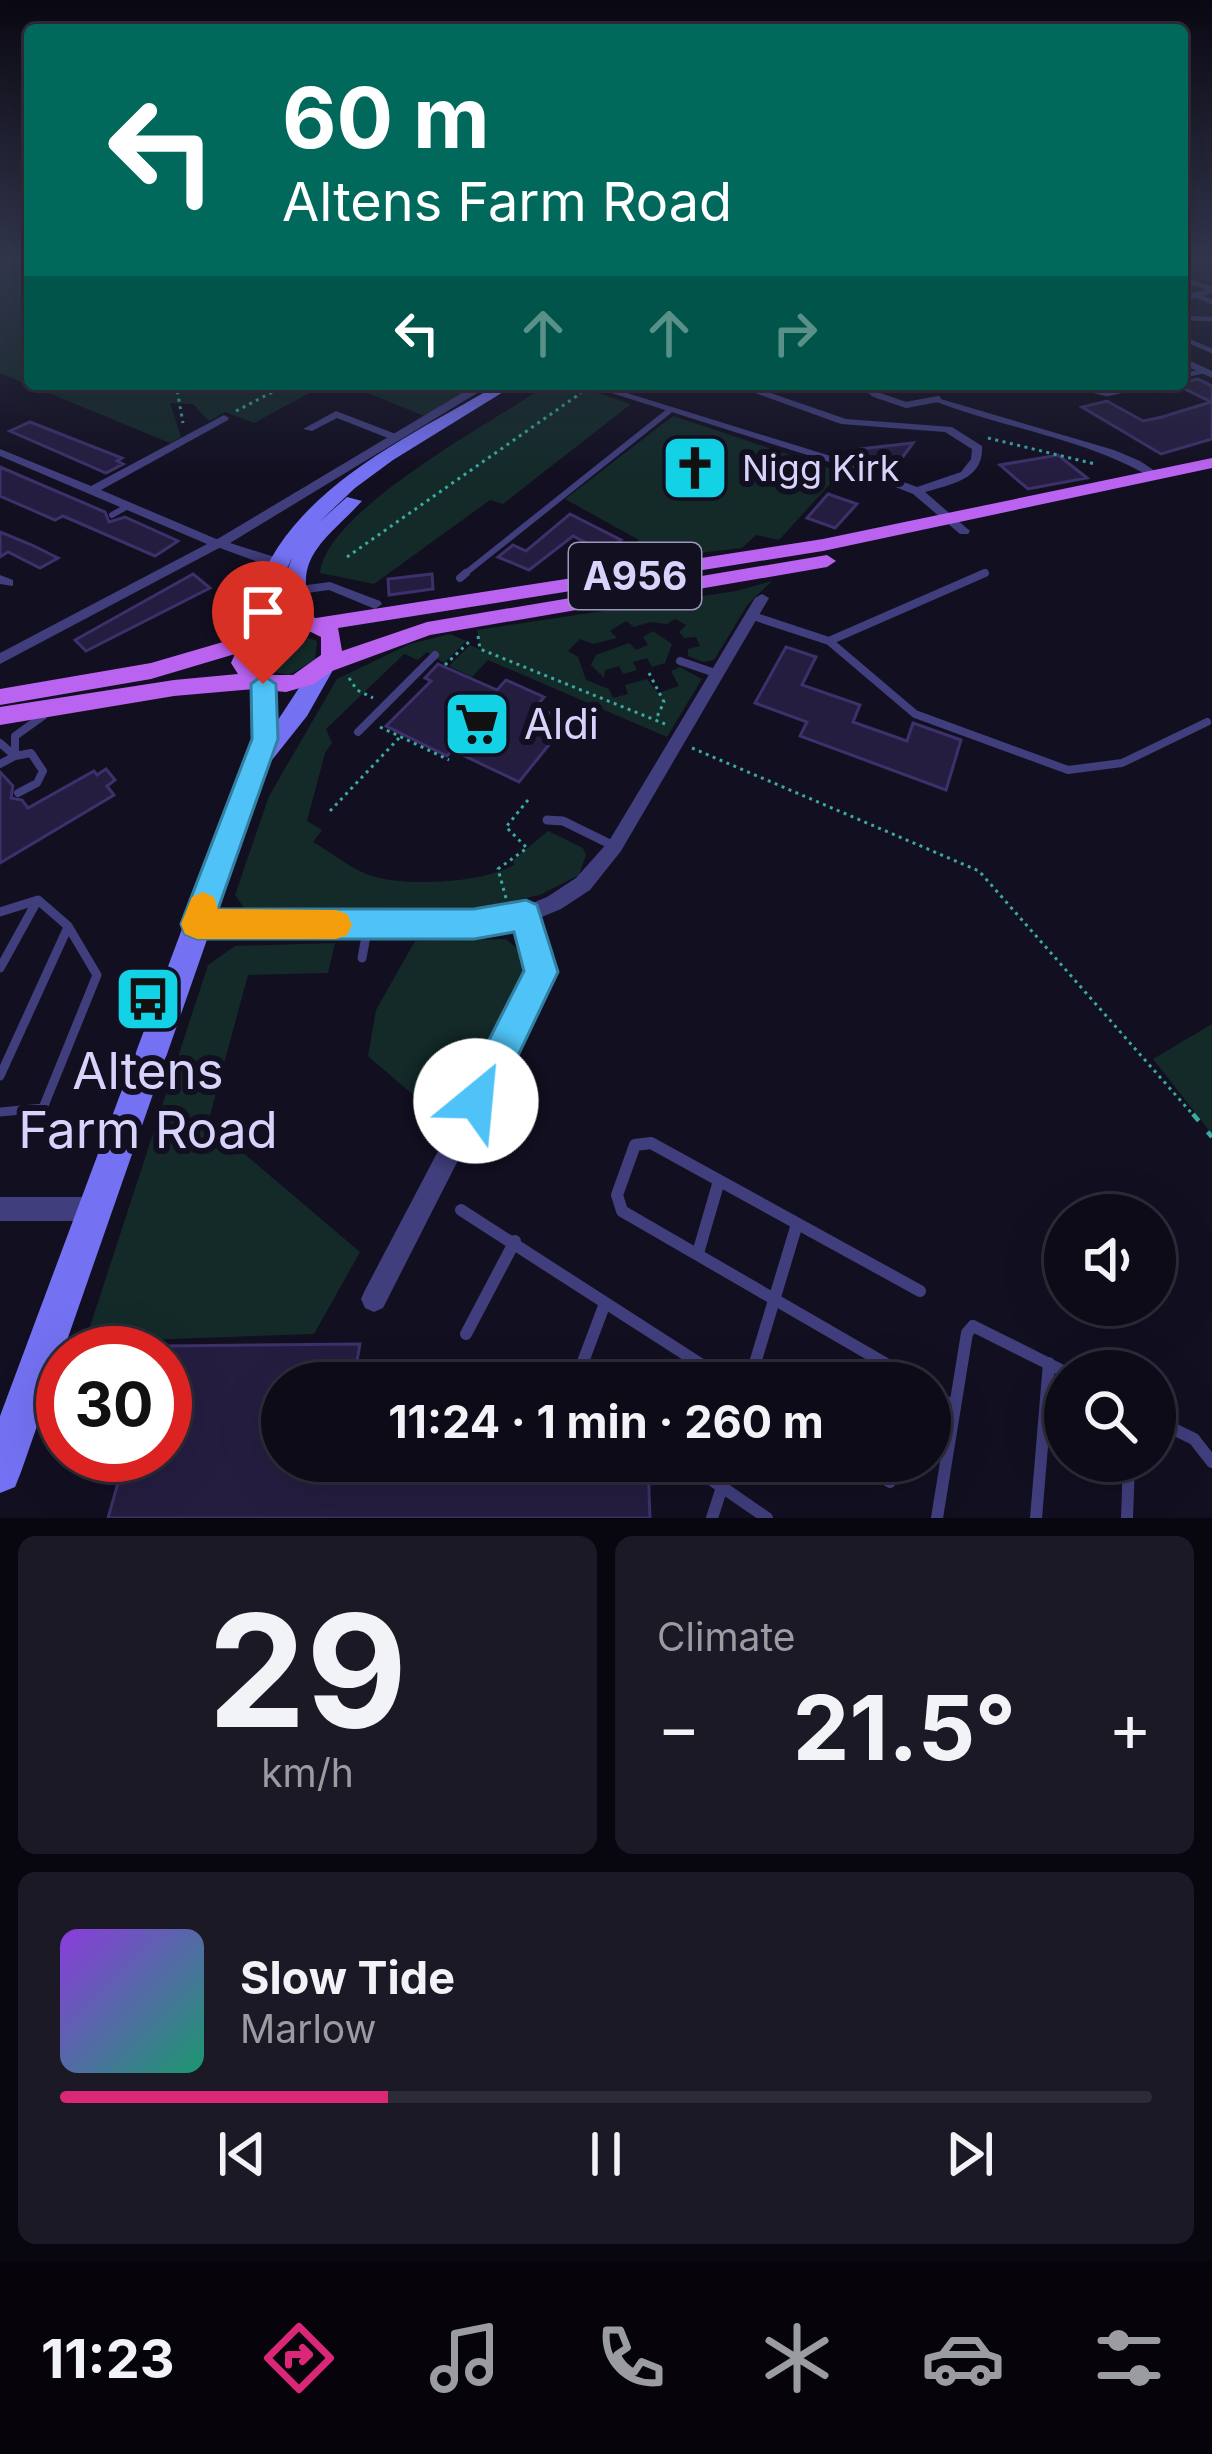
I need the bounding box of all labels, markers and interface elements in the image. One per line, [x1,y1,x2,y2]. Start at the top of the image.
text: 60 m [282,67,490,168]
icon: left [84,72,240,228]
text: Altens Farm Road [282,169,732,234]
icon: left [384,300,450,366]
icon: ahead [510,300,576,366]
icon: ahead [636,300,702,366]
icon: right [762,300,828,366]
church icon: Nigg Kirk [660,433,730,503]
place label: Nigg Kirk [742,446,900,490]
road number: A956 [569,543,701,609]
pin [212,561,314,684]
icon: arrive [230,579,296,645]
supermarket icon: Aldi [442,689,512,759]
place label: Aldi [524,698,599,749]
bus stop icon: Altens Farm Road [113,964,183,1034]
position arrow [413,1038,539,1164]
place label: Altens Farm Road [18,1040,278,1160]
map controls [1044,1194,1176,1482]
button: sound [1044,1194,1176,1326]
speed limit sign: 30 [36,1326,192,1482]
button: search [1044,1350,1176,1482]
text: 11:24 · 1 min · 260 m [388,1394,824,1449]
text: 29 [208,1576,407,1765]
text: Climate [657,1613,796,1660]
text: 21.5° [793,1673,1016,1782]
text: − [657,1687,701,1767]
text: + [1108,1687,1152,1767]
text: km/h [261,1749,354,1796]
text: Slow Tide [240,1950,455,2005]
text: Marlow [240,2005,376,2052]
icon: previous [209,2121,275,2187]
icon: pause [573,2121,639,2187]
icon: next [937,2121,1003,2187]
icon: directions [257,2316,341,2400]
icon: music [423,2316,507,2400]
icon: phone [589,2316,673,2400]
icon: climate [755,2316,839,2400]
icon: car [921,2316,1005,2400]
icon: filters [1087,2316,1171,2400]
text: 11:23 [41,2326,175,2391]

